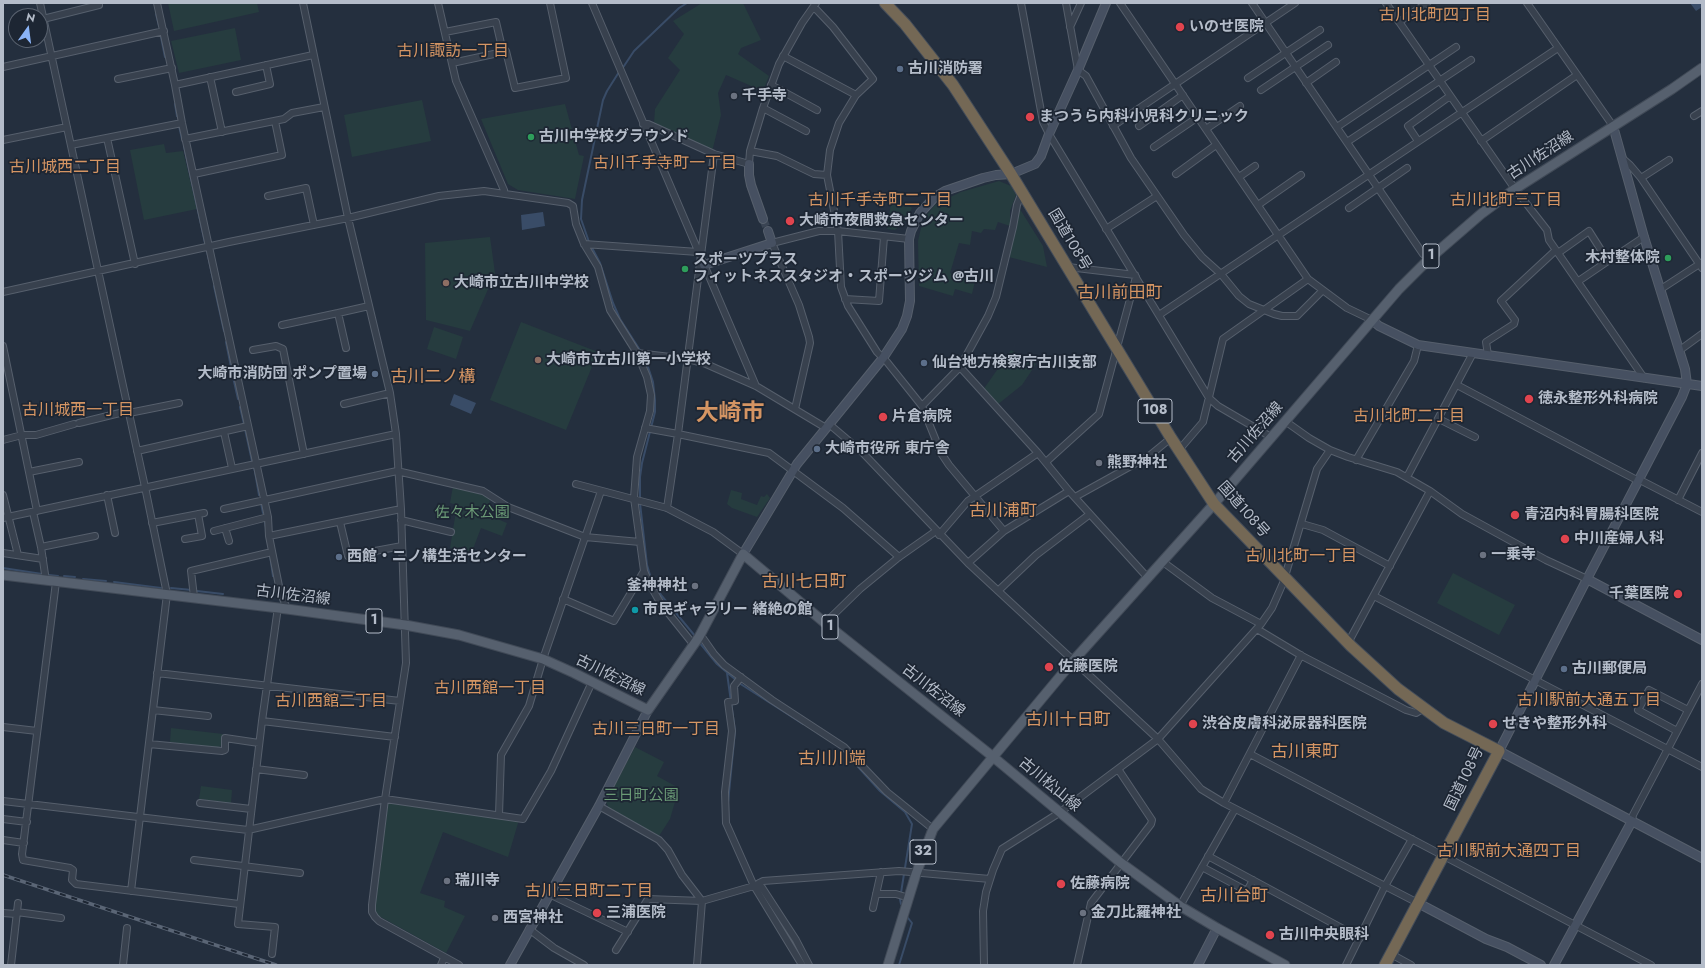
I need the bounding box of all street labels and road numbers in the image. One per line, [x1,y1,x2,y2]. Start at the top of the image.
street label: 古川佐沼線 [1505,128,1577,184]
street label: 国道108号 [1044,206,1094,274]
road number: 1 [1423,244,1439,268]
road number: 108 [1138,399,1172,423]
street label: 古川佐沼線 [1225,399,1287,467]
street label: 国道108号 [1213,478,1273,542]
street label: 古川佐沼線 [255,582,331,610]
road number: 1 [366,609,382,633]
road number: 1 [822,615,838,639]
street label: 古川佐沼線 [572,651,648,701]
street label: 古川佐沼線 [898,661,968,721]
street label: 国道108号 [1442,744,1488,814]
street label: 古川松山線 [1014,754,1084,816]
road number: 32 [910,840,936,864]

